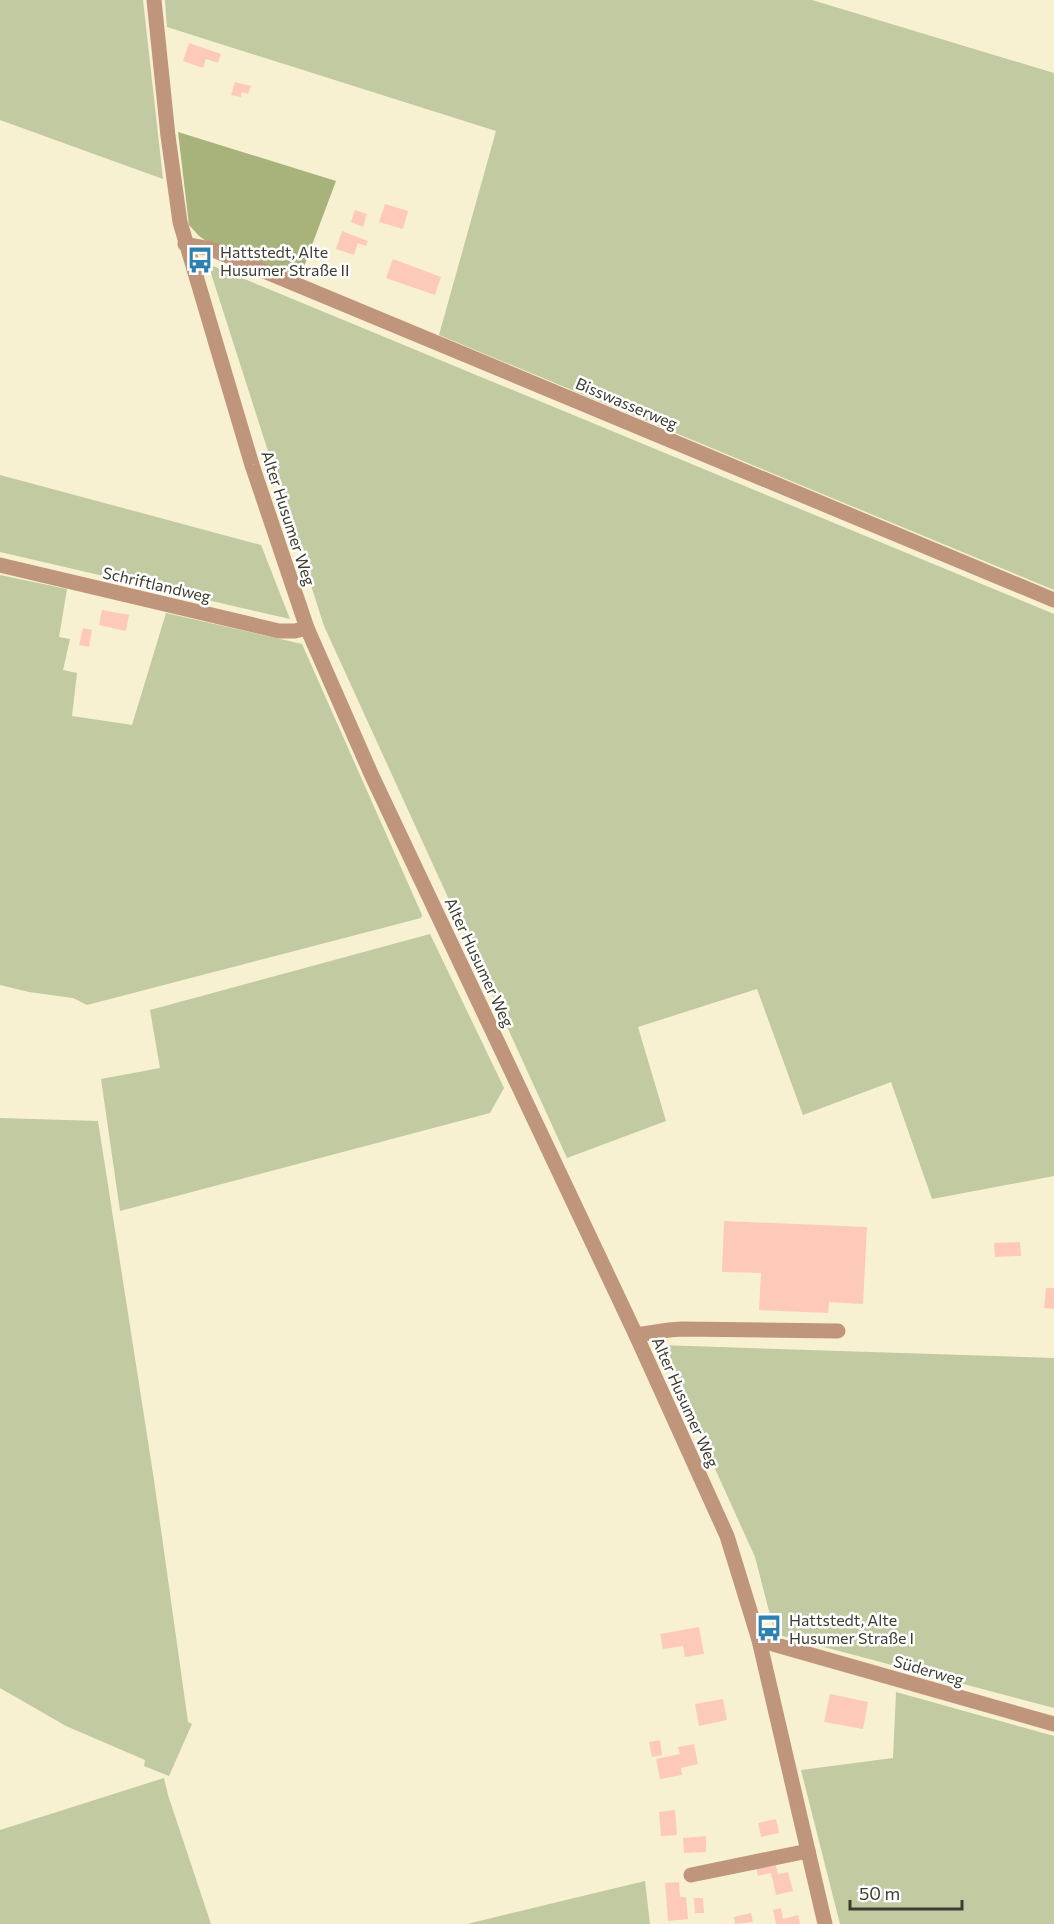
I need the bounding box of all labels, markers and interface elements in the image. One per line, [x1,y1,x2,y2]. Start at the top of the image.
place label: Hattstedt, Alte Husumer Straße II [220,242,350,279]
bus stop icon: Hattstedt, Alte Husumer Straße II [185,245,215,275]
street label: Bisswasserweg [573,373,681,433]
street label: Alter Husumer Weg [258,448,320,588]
street label: Schriftlandweg [101,562,213,606]
street label: Alter Husumer Weg [442,894,518,1030]
street label: Alter Husumer Weg [649,1334,723,1470]
place label: Hattstedt, Alte Husumer Straße I [789,1610,914,1647]
bus stop icon: Hattstedt, Alte Husumer Straße I [754,1613,784,1643]
street label: Süderweg [892,1651,967,1689]
scale bar [850,1873,962,1911]
text: 50 m [859,1882,900,1904]

